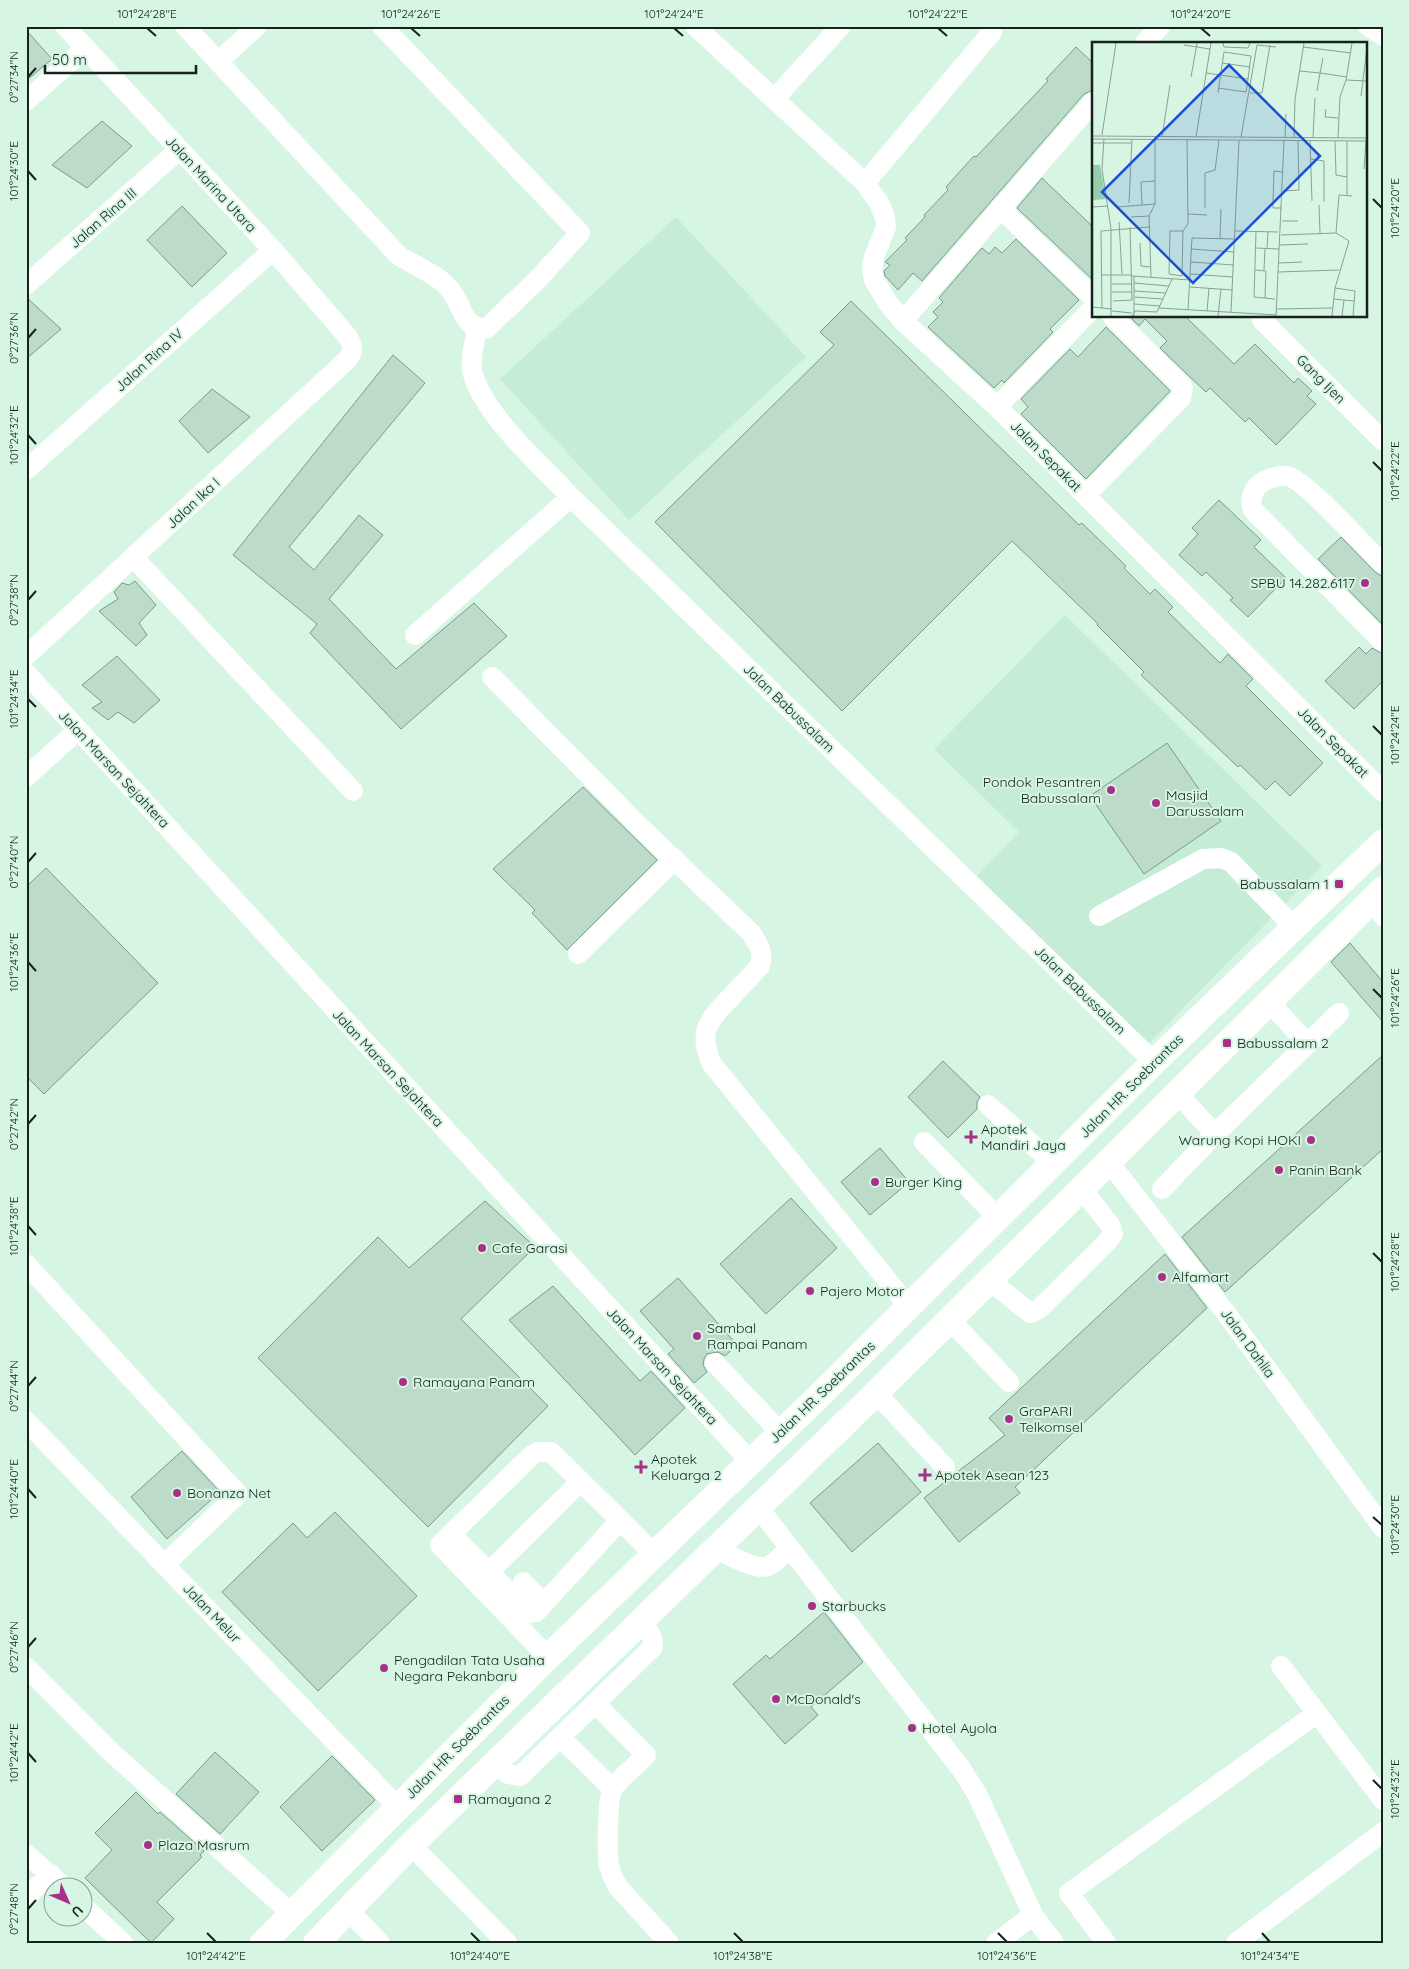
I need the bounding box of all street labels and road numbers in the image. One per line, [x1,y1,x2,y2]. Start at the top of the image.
street label: Jalan Marina Utara [161,132,261,236]
street label: Jalan Rina III [66,184,140,252]
street label: Jalan Rina IV [111,325,187,395]
street label: Gang Ijen [1293,351,1349,407]
street label: Jalan Sepakat [1007,417,1086,496]
street label: Jalan Ika I [162,474,224,532]
street label: Jalan Babussalam [739,660,839,756]
street label: Jalan Sepakat [1294,703,1373,782]
street label: Jalan Marsan Sejahtera [55,706,173,832]
street label: Jalan Babussalam [1030,942,1130,1038]
street label: Jalan Marsan Sejahtera [329,1005,447,1131]
street label: Jalan HR. Soebrantas [1075,1030,1187,1142]
street label: Jalan Marsan Sejahtera [603,1303,721,1429]
street label: Jalan Dahlia [1217,1305,1279,1381]
street label: Jalan HR. Soebrantas [765,1337,879,1447]
street label: Jalan Melur [179,1579,245,1647]
street label: Jalan HR. Soebrantas [401,1691,513,1803]

